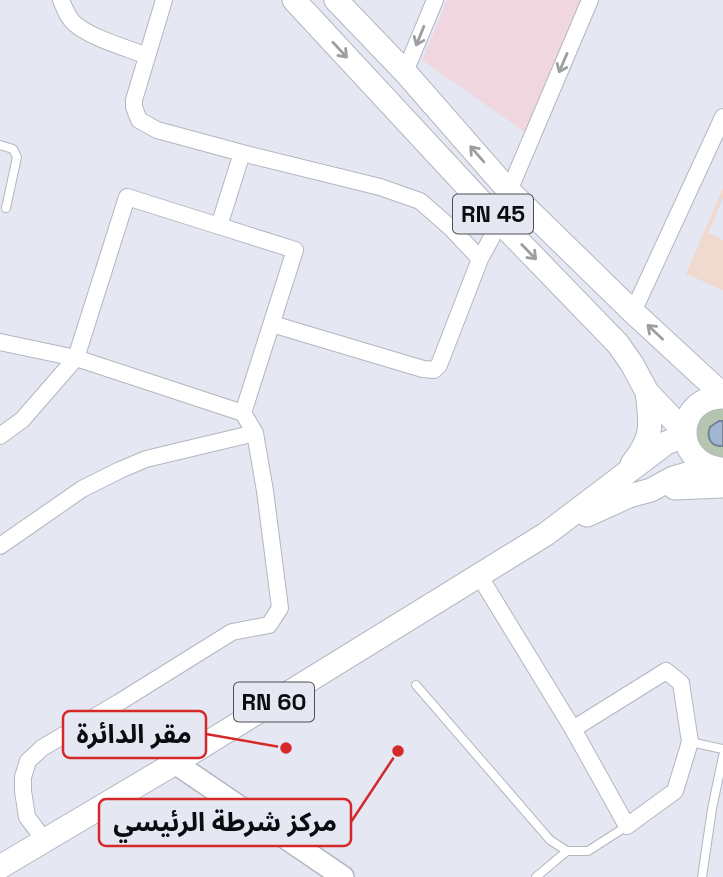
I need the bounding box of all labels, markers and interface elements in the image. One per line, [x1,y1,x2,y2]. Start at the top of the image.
one-way arrow [413,25,426,47]
one-way arrow [332,41,349,58]
one-way arrow [556,52,569,73]
one-way arrow [469,145,485,163]
road number: RN 45 [453,195,533,234]
one-way arrow [521,243,538,260]
one-way arrow [647,324,664,341]
road number: RN 60 [234,682,314,722]
callout: مقر الدائرة [63,711,206,758]
text: مقر الدائرة [76,717,192,751]
callout: مركز شرطة الرئيسي [99,799,351,846]
text: مركز شرطة الرئيسي [113,805,337,843]

